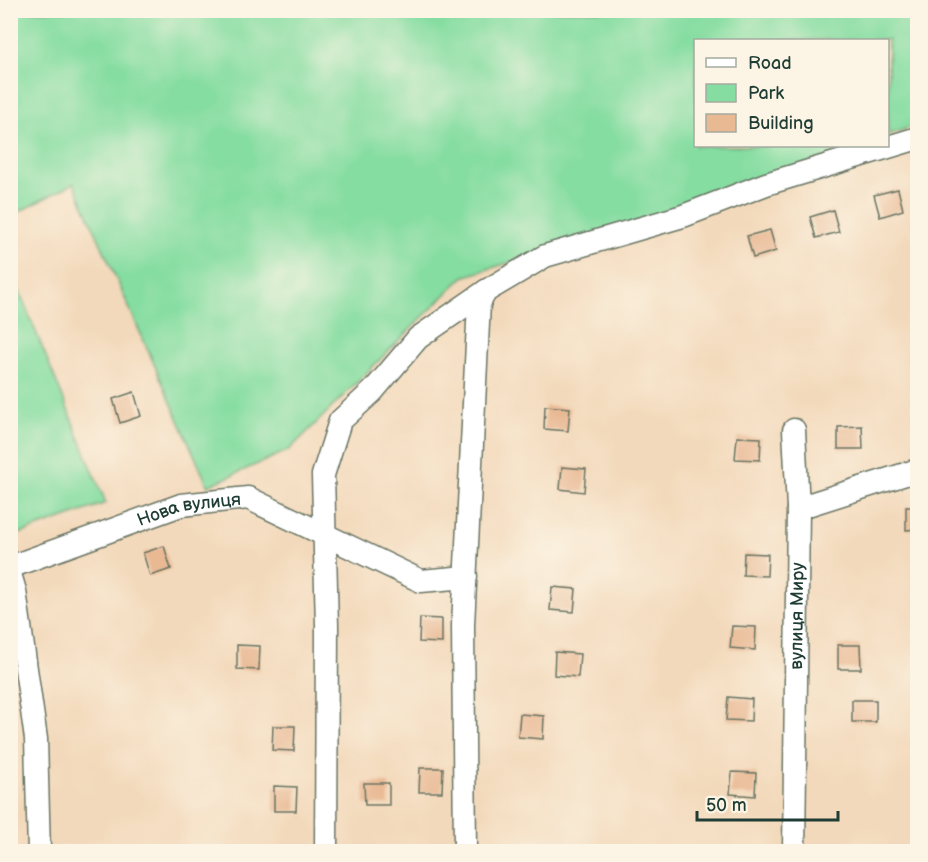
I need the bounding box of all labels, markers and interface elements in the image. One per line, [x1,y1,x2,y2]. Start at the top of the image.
legend [694,39,889,147]
text: Road [748,53,792,74]
text: Park [748,83,784,104]
text: Building [748,113,814,134]
street label: Нова вулиця [134,489,242,531]
street label: вулиця Миру [786,562,808,670]
scale bar [697,784,838,822]
text: 50 m [706,795,747,816]

